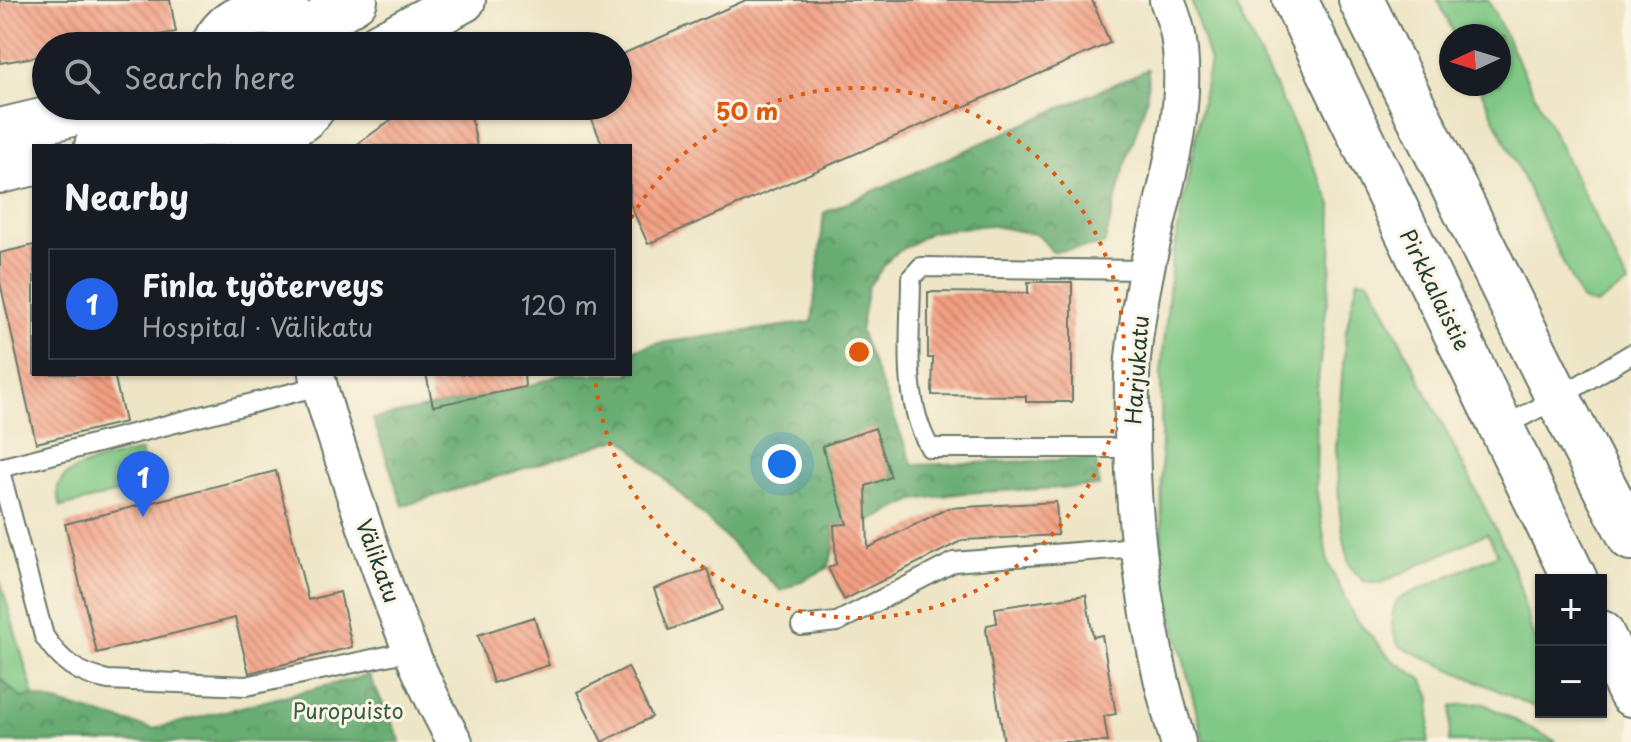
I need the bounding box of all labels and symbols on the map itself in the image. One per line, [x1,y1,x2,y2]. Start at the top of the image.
north arrow [1439,24,1511,96]
text: 50 m [716,92,778,128]
street label: Pirkkalaistie [1393,223,1480,356]
street label: Harjukatu [1115,314,1156,426]
centre of rings [845,338,873,366]
your location [762,444,802,484]
pin: 1 [117,451,169,517]
street label: Välikatu [349,514,410,607]
park label: Puropuisto [292,693,404,726]

